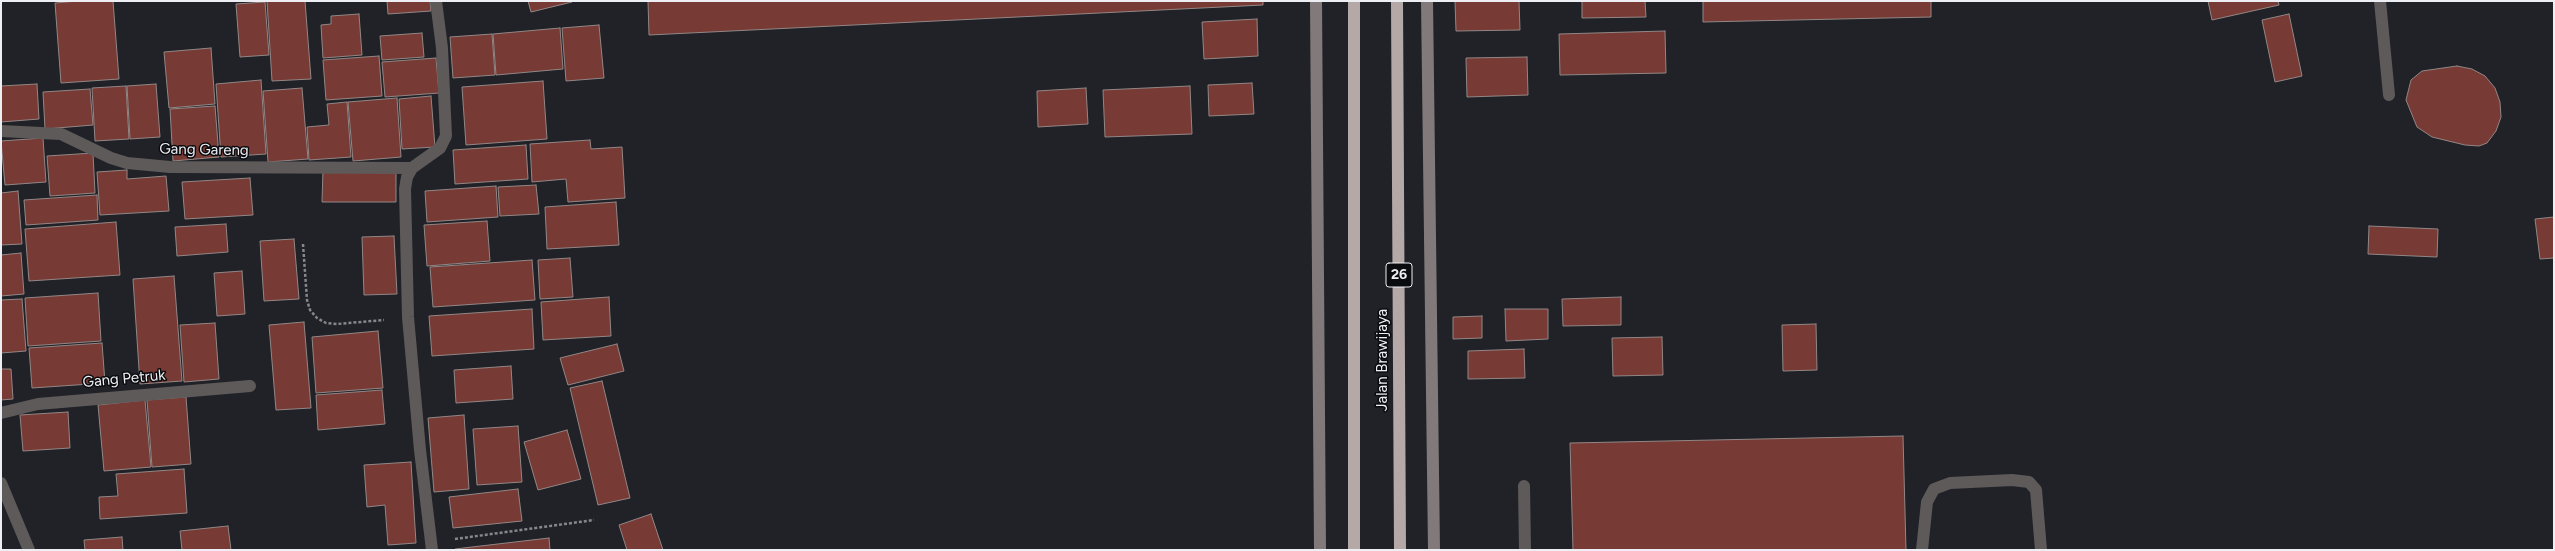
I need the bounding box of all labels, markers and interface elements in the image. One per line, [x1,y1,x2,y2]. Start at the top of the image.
street label: Gang Gareng [159,140,249,160]
road number: 26 [1386,263,1412,287]
street label: Jalan Brawijaya [1374,309,1392,411]
street label: Gang Petruk [82,366,166,392]

